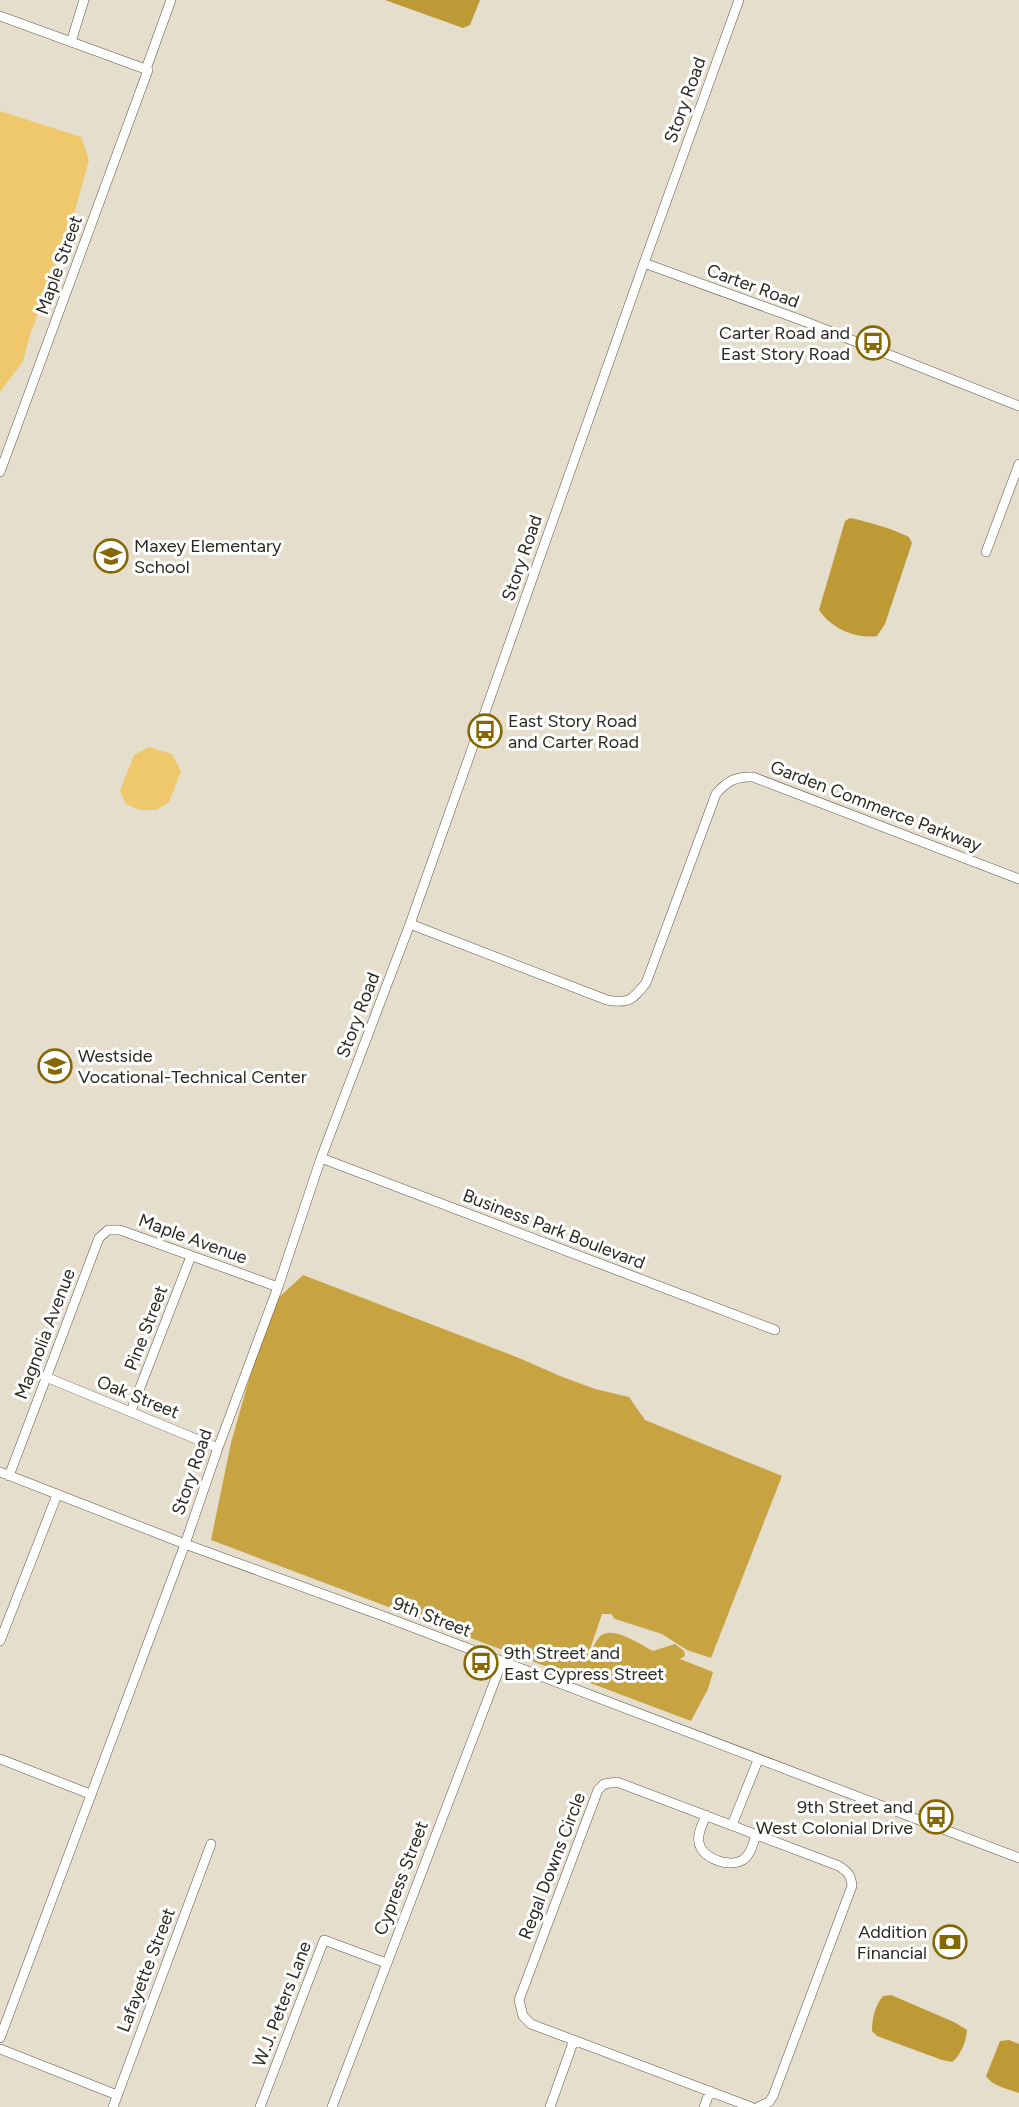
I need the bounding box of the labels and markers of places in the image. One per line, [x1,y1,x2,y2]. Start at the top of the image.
place label: Carter Road and East Story Road [719,322,850,365]
bus stop icon: Carter Road and East Story Road [855,325,891,361]
place label: Maxey Elementary School [134,535,282,578]
school or university icon: Maxey Elementary School [93,538,129,574]
place label: East Story Road and Carter Road [508,710,639,753]
bus stop icon: East Story Road and Carter Road [467,713,503,749]
place label: Westside Vocational-Technical Center [78,1045,307,1088]
school or university icon: Westside Vocational-Technical Center [37,1048,73,1084]
place label: 9th Street and East Cypress Street [504,1642,664,1685]
bus stop icon: 9th Street and East Cypress Street [463,1645,499,1681]
place label: 9th Street and West Colonial Drive [756,1796,913,1839]
bus stop icon: 9th Street and West Colonial Drive [918,1799,954,1835]
place label: Addition Financial [857,1921,927,1964]
bank icon: Addition Financial [932,1924,968,1960]

